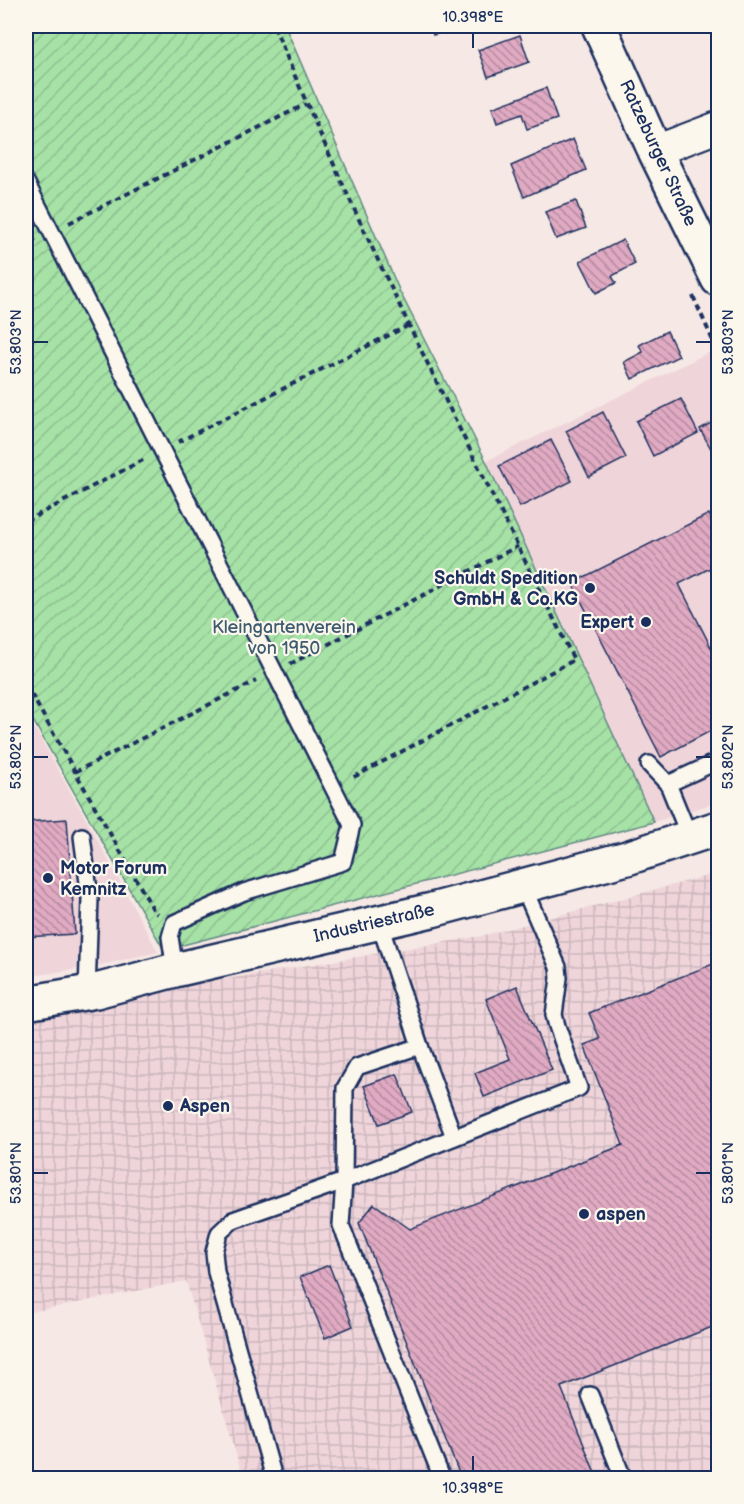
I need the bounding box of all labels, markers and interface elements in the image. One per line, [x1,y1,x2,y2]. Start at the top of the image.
text: 10.398°E [443,8,504,27]
street label: Ratzeburger Straße [615,76,701,230]
text: 53.803°N [7,309,26,375]
text: 53.803°N [719,309,738,375]
place label: Schuldt Spedition GmbH & Co.KG [434,568,578,610]
marker: Schuldt Spedition GmbH & Co.KG [583,581,597,595]
place label: Expert [580,612,634,633]
marker: Expert [639,615,653,629]
park label: Kleingartenverein von 1950 [212,617,356,659]
text: 53.802°N [7,725,26,789]
text: 53.802°N [719,725,738,789]
place label: Motor Forum Kemnitz [60,858,167,900]
marker: Motor Forum Kemnitz [41,871,55,885]
street label: Industriestraße [312,899,437,947]
place label: Aspen [179,1096,230,1117]
marker: Aspen [161,1099,175,1113]
text: 53.801°N [7,1142,26,1204]
text: 53.801°N [719,1142,738,1204]
place label: aspen [596,1204,646,1225]
marker: aspen [577,1207,591,1221]
text: 10.398°E [443,1479,504,1498]

